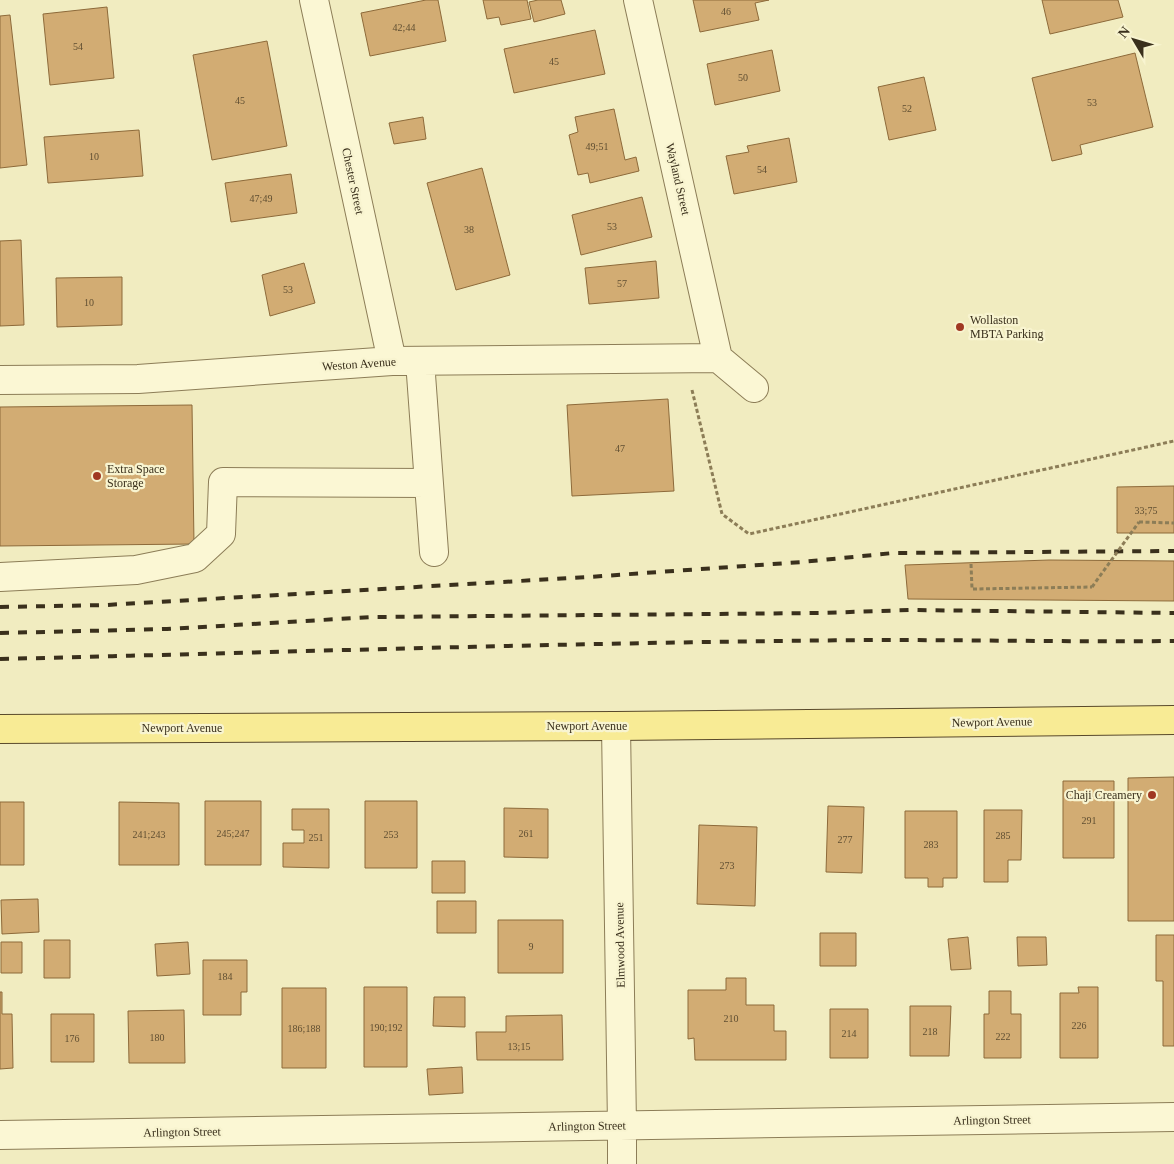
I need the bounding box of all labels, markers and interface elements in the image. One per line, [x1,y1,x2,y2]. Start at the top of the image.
house number: 46 [721,6,731,17]
north arrow [1109,15,1159,65]
house number: 42;44 [393,22,415,33]
text: N [1115,24,1133,41]
house number: 54 [73,41,83,52]
house number: 45 [549,56,559,67]
house number: 50 [738,72,748,83]
house number: 45 [235,95,245,106]
house number: 53 [1087,97,1097,108]
house number: 52 [902,103,912,114]
house number: 49;51 [586,141,608,152]
street label: Wayland Street [663,142,693,217]
street label: Chester Street [339,146,367,216]
house number: 10 [89,151,99,162]
house number: 54 [757,164,767,175]
house number: 47;49 [250,193,272,204]
house number: 53 [607,221,617,232]
house number: 38 [464,224,474,235]
house number: 57 [617,278,627,289]
house number: 53 [283,284,293,295]
house number: 10 [84,297,94,308]
place label: Wollaston MBTA Parking [970,313,1043,341]
marker: Wollaston MBTA Parking [954,321,966,333]
street label: Weston Avenue [321,354,397,374]
house number: 47 [615,443,625,454]
place label: Extra Space Storage [107,462,165,490]
marker: Extra Space Storage [91,470,103,482]
house number: 33;75 [1135,505,1157,516]
street label: Newport Avenue [952,714,1032,730]
street label: Newport Avenue [547,719,627,733]
street label: Newport Avenue [142,721,222,735]
place label: Chaji Creamery [1066,788,1142,802]
marker: Chaji Creamery [1146,789,1158,801]
house number: 291 [1082,815,1097,826]
house number: 245;247 [217,828,249,839]
house number: 261 [519,828,534,839]
house number: 241;243 [133,829,165,840]
house number: 253 [384,829,399,840]
house number: 285 [996,830,1011,841]
house number: 251 [309,832,324,843]
house number: 277 [838,834,853,845]
house number: 283 [924,839,939,850]
house number: 273 [720,860,735,871]
street label: Elmwood Avenue [612,902,628,988]
house number: 9 [529,941,534,952]
house number: 184 [218,971,233,982]
house number: 210 [724,1013,739,1024]
house number: 226 [1072,1020,1087,1031]
house number: 190;192 [370,1022,402,1033]
house number: 186;188 [288,1023,320,1034]
house number: 218 [923,1026,938,1037]
house number: 214 [842,1028,857,1039]
house number: 222 [996,1031,1011,1042]
house number: 180 [150,1032,165,1043]
house number: 176 [65,1033,80,1044]
house number: 13;15 [508,1041,530,1052]
street label: Arlington Street [953,1112,1032,1128]
street label: Arlington Street [548,1118,627,1134]
street label: Arlington Street [143,1124,222,1140]

